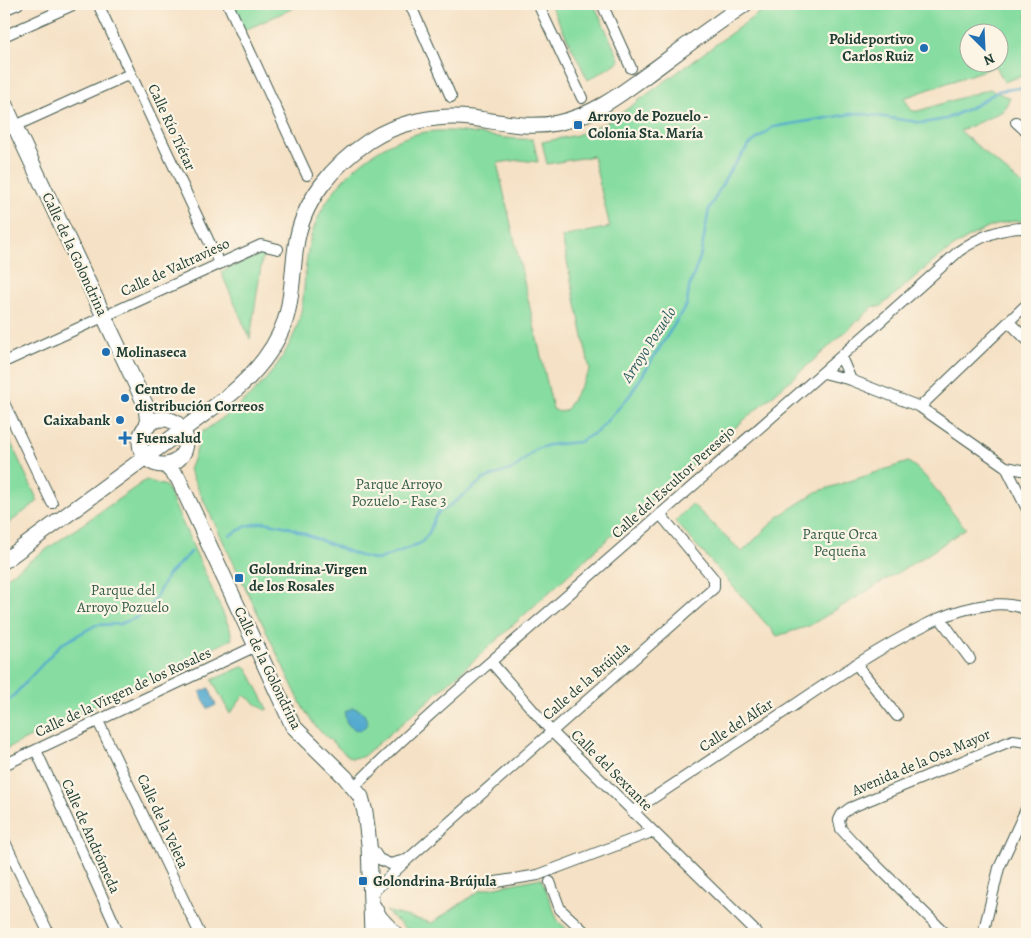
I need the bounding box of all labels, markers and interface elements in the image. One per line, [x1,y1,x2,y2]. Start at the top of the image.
north arrow [958,22,1008,72]
place label: Polideportivo Carlos Ruiz [829,29,914,66]
marker: Polideportivo Carlos Ruiz [918,42,930,54]
text: N [981,49,998,70]
street label: Calle Río Tiétar [143,80,201,174]
place label: Arroyo de Pozuelo - Colonia Sta. María [587,106,709,143]
marker: Arroyo de Pozuelo - Colonia Sta. María [572,119,584,131]
street label: Calle de la Golondrina [38,189,112,319]
street label: Calle de Valtravieso [117,233,233,301]
water label: Arroyo Pozuelo [616,302,682,388]
place label: Molinaseca [116,342,187,362]
marker: Molinaseca [100,346,112,358]
place label: Centro de distribución Correos [135,379,264,416]
marker: Centro de distribución Correos [119,392,131,404]
place label: Caixabank [44,410,110,430]
marker: Caixabank [114,414,126,426]
street label: Calle del Escultor Peresejo [607,421,739,543]
place label: Fuensalud [136,428,202,448]
marker: Fuensalud [118,431,132,445]
park label: Parque Arroyo Pozuelo - Fase 3 [352,474,446,511]
park label: Parque Orca Pequeña [802,524,878,561]
place label: Golondrina-Virgen de los Rosales [249,559,368,596]
marker: Golondrina-Virgen de los Rosales [233,572,245,584]
park label: Parque del Arroyo Pozuelo [76,580,169,617]
street label: Calle de la Golondrina [230,603,306,733]
street label: Calle de la Brújula [538,637,634,725]
street label: Calle de la Virgen de los Rosales [32,642,214,742]
street label: Calle del Alfar [695,693,777,756]
street label: Avenida de la Osa Mayor [848,724,994,801]
street label: Calle del Sextante [567,725,657,815]
street label: Calle de la Veleta [132,771,194,871]
street label: Calle de Andrómeda [57,776,125,896]
place label: Golondrina-Brújula [373,871,497,891]
marker: Golondrina-Brújula [357,875,369,887]

